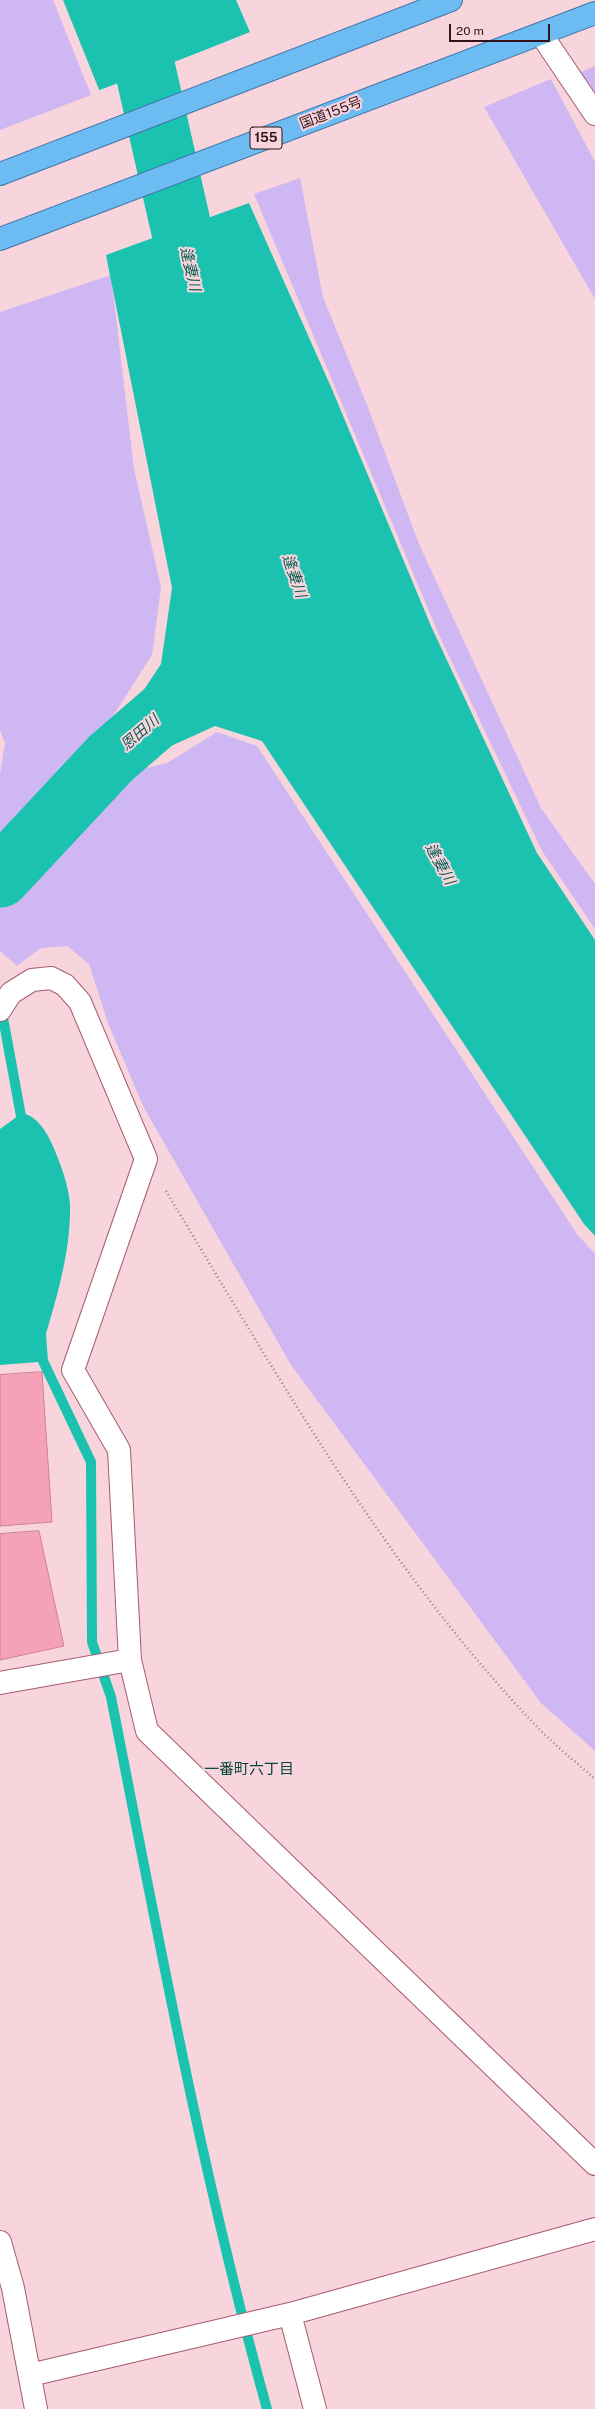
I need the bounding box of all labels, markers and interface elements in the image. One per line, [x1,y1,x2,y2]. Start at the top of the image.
scale bar [451,16,552,42]
text: 20 m [456,24,484,38]
street label: 国道155号 [297,93,365,133]
road number: 155 [250,127,282,149]
water label: 逢妻川 [176,245,204,293]
water label: 逢妻川 [278,552,310,600]
water label: 恩田川 [117,711,163,755]
water label: 逢妻川 [421,840,459,888]
district label: 一番町六丁目 [204,1760,294,1778]

